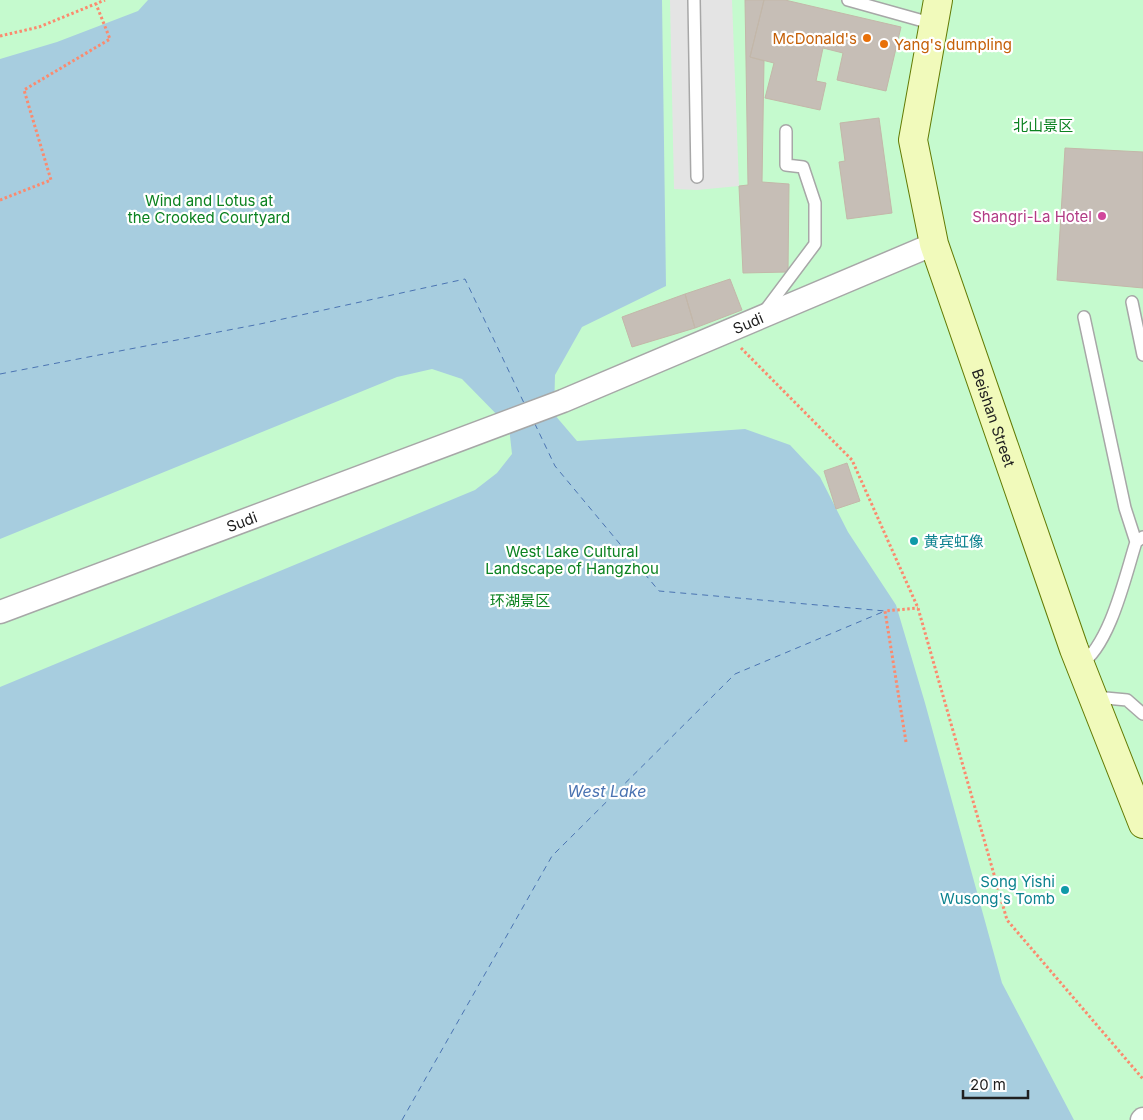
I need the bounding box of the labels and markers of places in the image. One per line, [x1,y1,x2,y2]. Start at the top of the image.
place label: McDonald's [773,29,857,48]
marker: McDonald's [861,32,873,44]
place label: Yang's dumpling [894,35,1012,54]
marker: Yang's dumpling [878,38,890,50]
place label: Shangri-La Hotel [972,207,1092,226]
marker: Shangri-La Hotel [1096,210,1108,222]
place label: 黄宾虹像 [924,532,984,551]
marker: 黄宾虹像 [908,535,920,547]
place label: Song Yishi Wusong's Tomb [940,872,1055,908]
marker: Song Yishi Wusong's Tomb [1059,884,1071,896]

